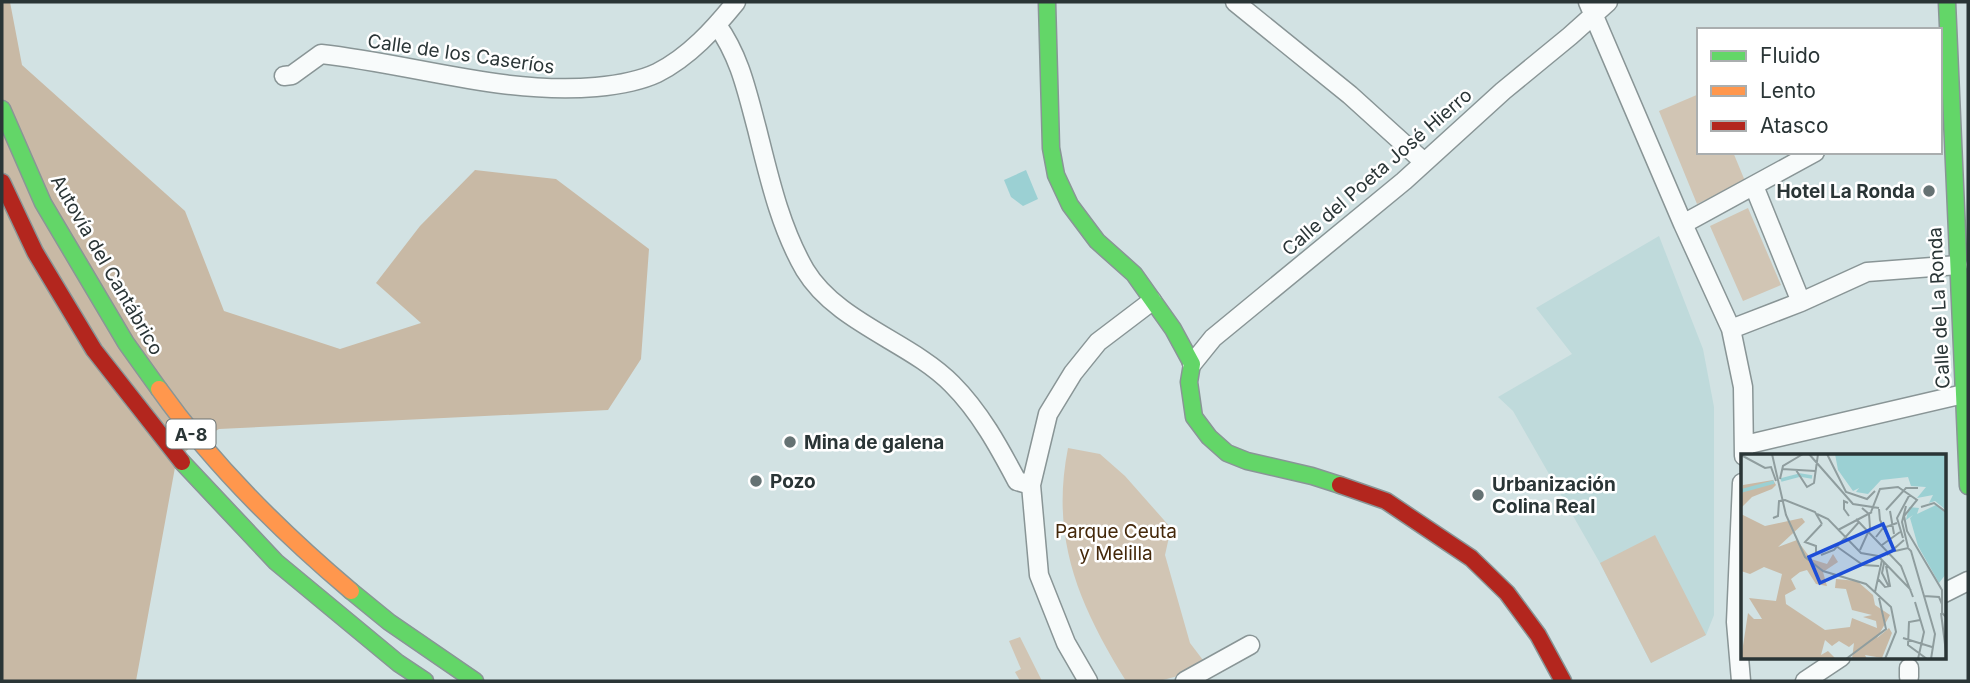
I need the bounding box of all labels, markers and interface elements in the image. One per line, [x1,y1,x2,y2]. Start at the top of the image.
legend [1697,28,1942,154]
street label: Calle de los Caseríos [366,29,556,79]
text: Fluido [1760,43,1820,68]
text: Lento [1760,78,1816,103]
street label: Calle del Poeta José Hierro [1277,83,1477,261]
text: Atasco [1760,113,1829,138]
street label: Autovía del Cantábrico [46,171,168,359]
place label: Hotel La Ronda [1776,180,1915,203]
marker: Hotel La Ronda [1921,183,1937,199]
street label: Calle de La Ronda [1923,227,1955,389]
road number: A-8 [166,420,216,448]
place label: Mina de galena [804,431,944,454]
marker: Mina de galena [782,434,798,450]
inset map [1741,454,1946,658]
place label: Pozo [770,470,816,493]
marker: Pozo [748,473,764,489]
place label: Urbanización Colina Real [1492,473,1616,518]
marker: Urbanización Colina Real [1470,487,1486,503]
park label: Parque Ceuta y Melilla [1055,520,1177,565]

